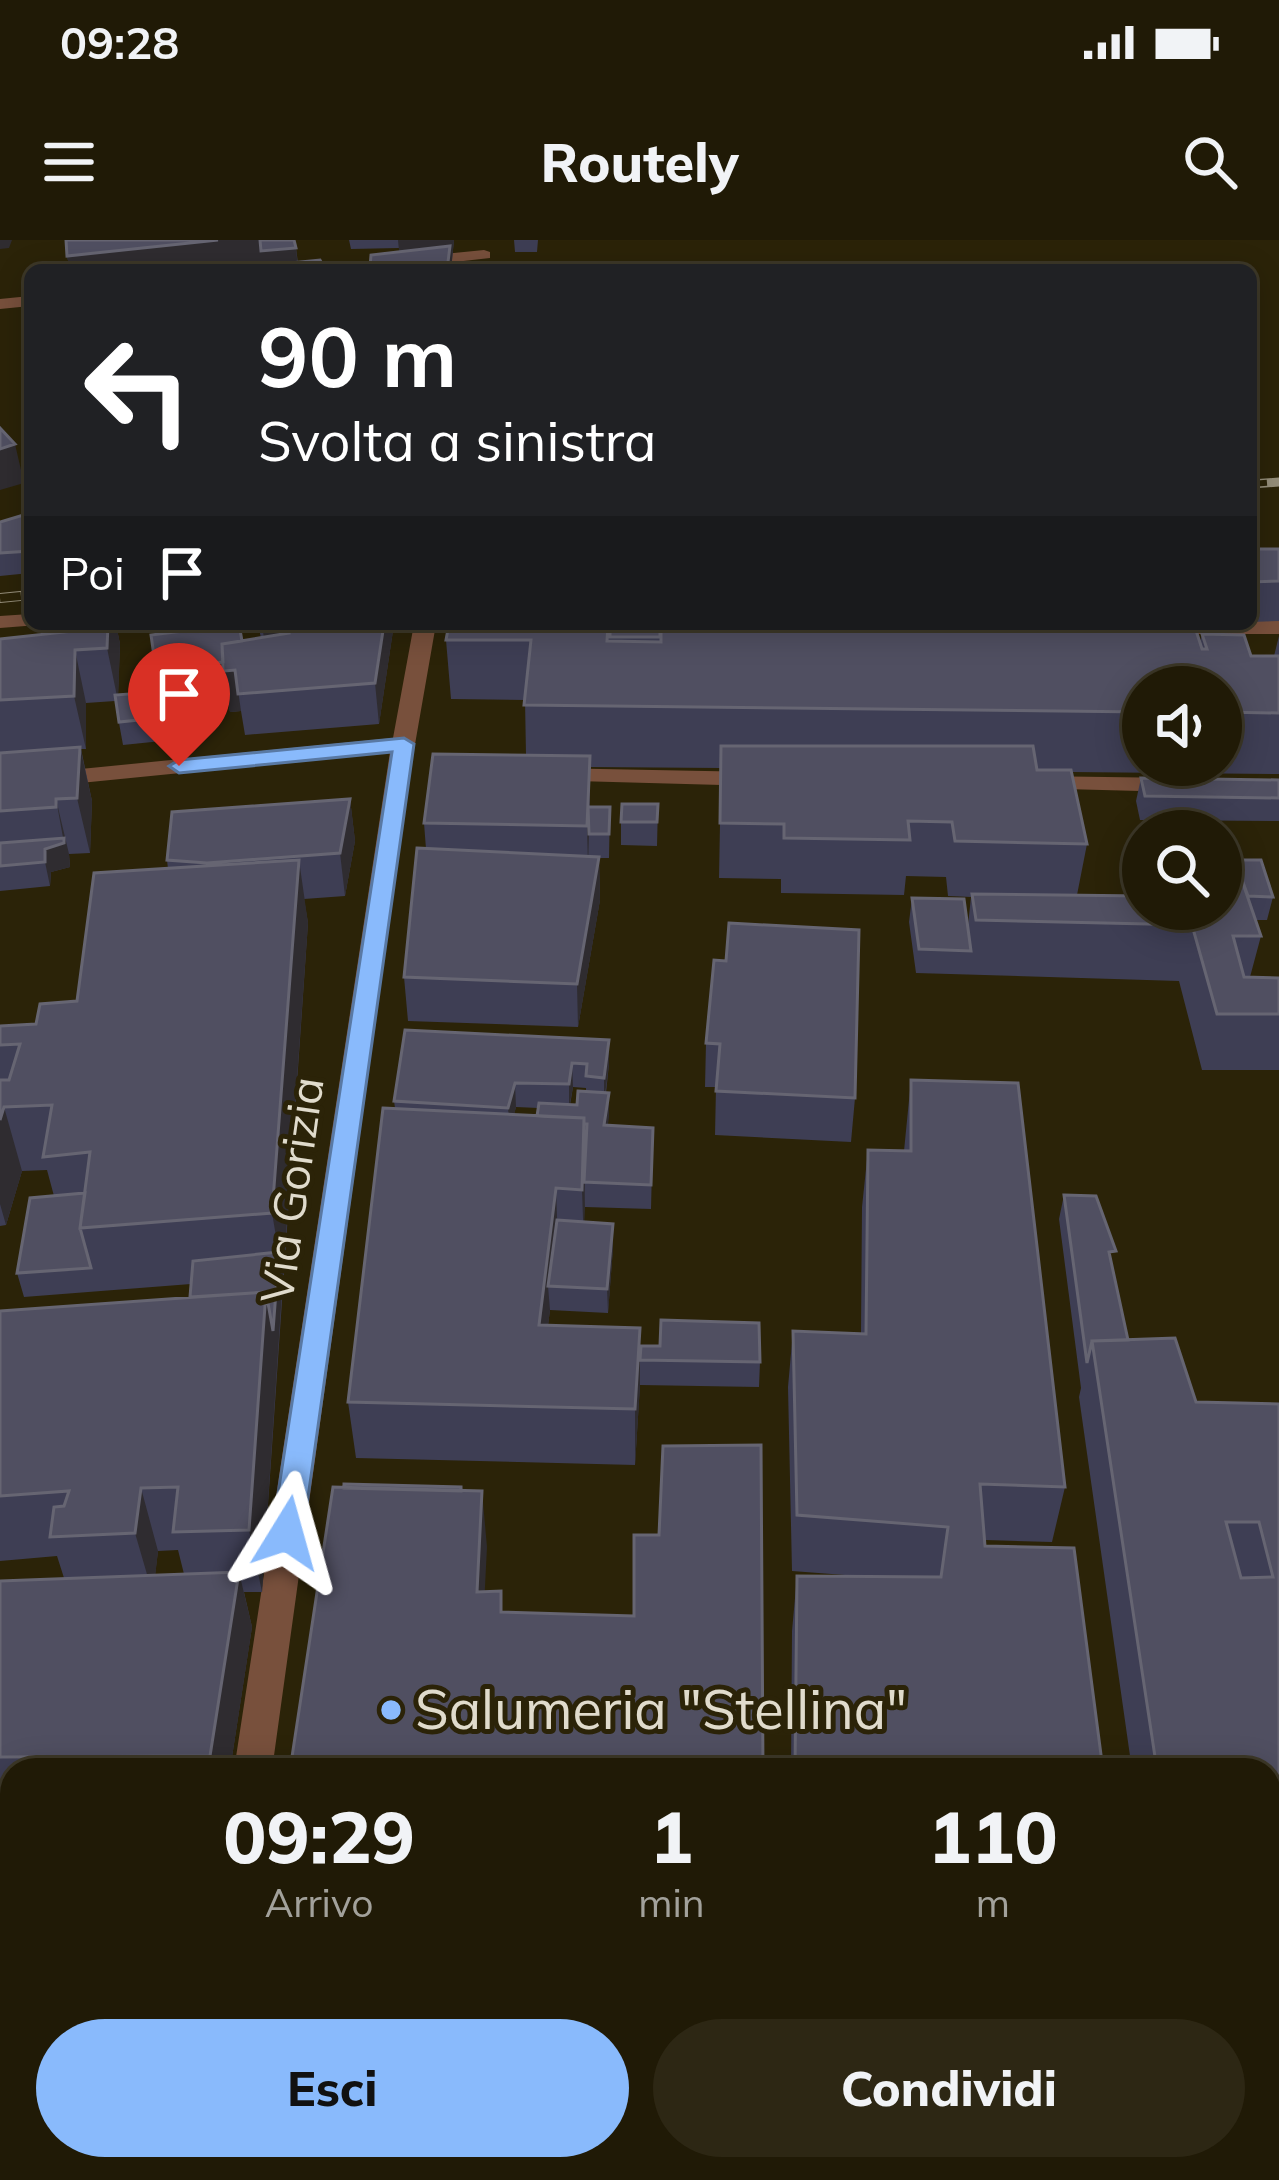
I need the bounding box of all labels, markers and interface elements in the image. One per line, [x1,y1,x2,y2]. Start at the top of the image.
text: 09:28 [60,14,179,70]
text: Routely [540,128,739,196]
icon: menu [36,129,102,195]
icon: search [1177,129,1243,195]
text: 90 m [258,303,457,408]
icon: left [60,312,216,468]
text: Svolta a sinistra [258,407,656,475]
icon: arrive [149,540,215,606]
text: Poi [60,545,125,601]
pin [128,643,230,766]
icon: arrive [146,661,212,727]
map controls [1122,666,1242,930]
button: sound [1122,666,1242,786]
button: search [1122,810,1242,930]
street label: Via Gorizia [247,1073,335,1306]
position arrow [224,1470,350,1596]
place label: Salumeria "Stellina" [415,1675,907,1743]
marker: Salumeria "Stellina" [378,1697,404,1723]
text: 09:29 [223,1791,415,1881]
text: 1 [650,1791,693,1881]
text: 110 [928,1791,1058,1881]
text: Arrivo [265,1878,374,1927]
text: min [638,1878,705,1927]
text: m [976,1878,1010,1927]
button: Esci [36,2019,629,2157]
button: Condividi [653,2019,1245,2157]

